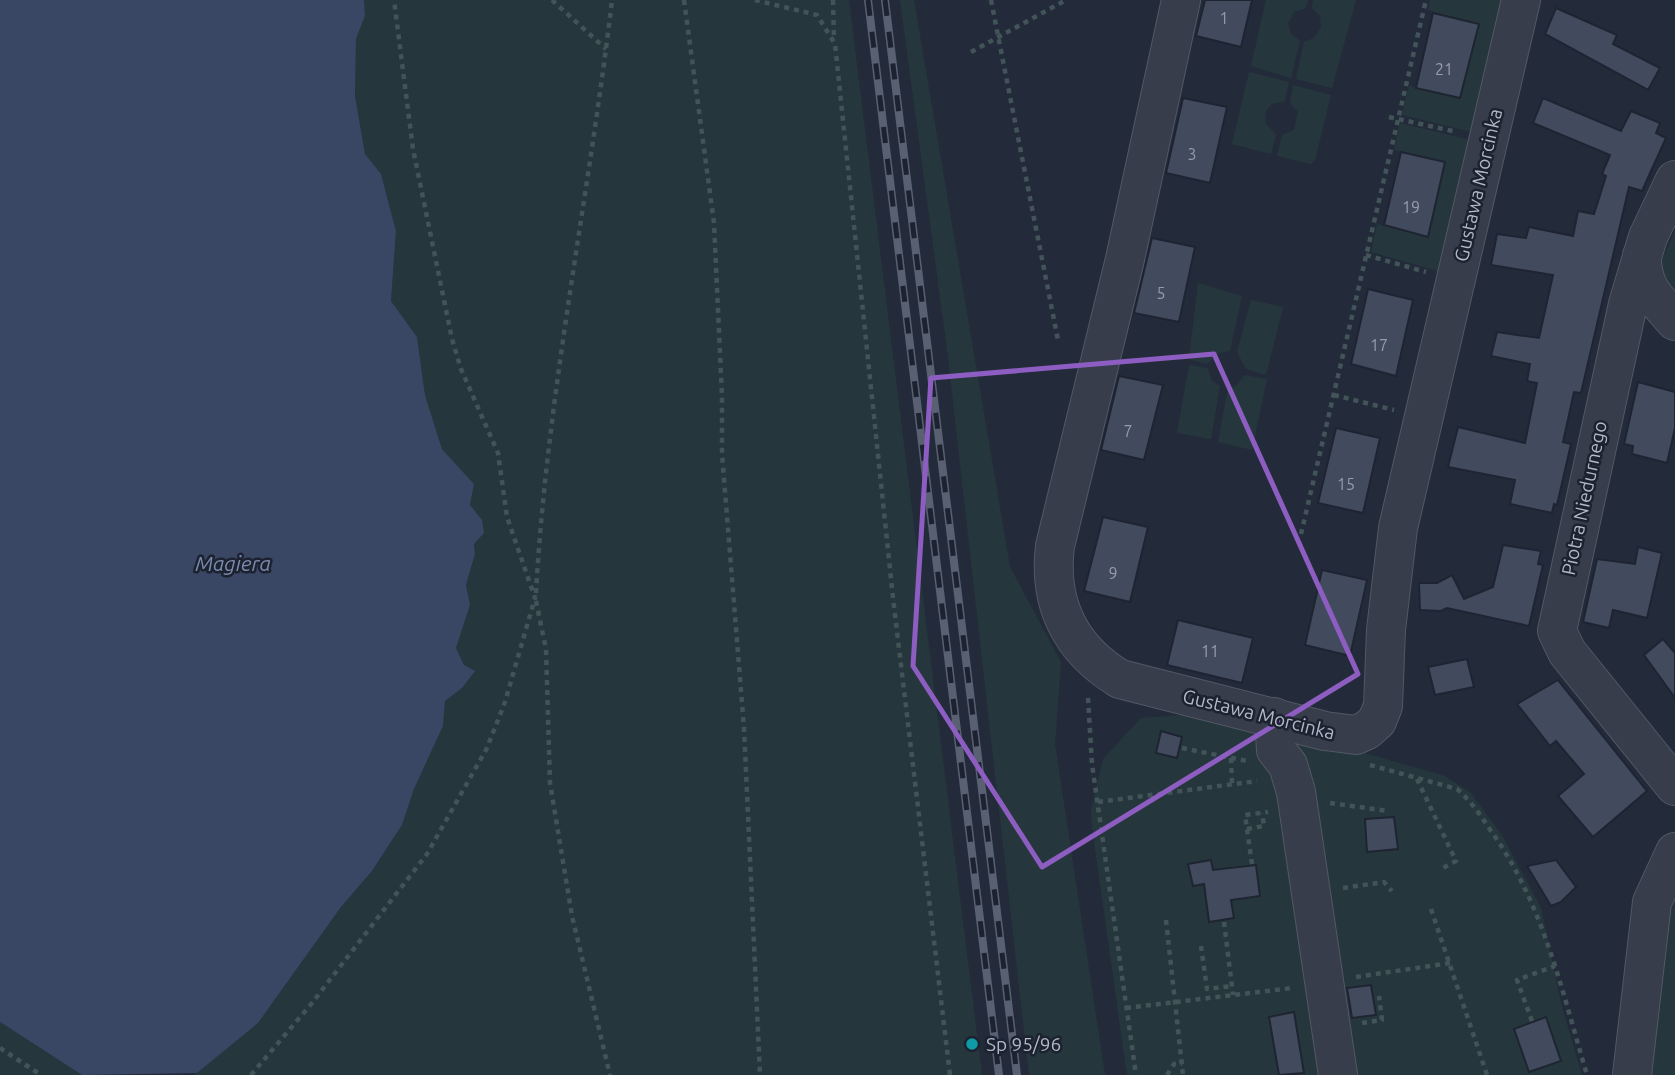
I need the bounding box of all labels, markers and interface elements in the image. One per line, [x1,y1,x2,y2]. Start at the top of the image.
house number: 1 [1219,9,1229,27]
house number: 21 [1435,60,1453,78]
street label: Gustawa Morcinka [1450,106,1506,264]
house number: 3 [1187,145,1197,163]
house number: 19 [1402,198,1420,216]
house number: 5 [1156,284,1166,302]
house number: 17 [1370,336,1388,354]
street label: Piotra Niedurnego [1557,419,1611,577]
house number: 7 [1123,422,1133,440]
house number: 15 [1337,475,1355,493]
water label: Magiera [195,551,271,575]
house number: 9 [1108,564,1118,582]
house number: 11 [1201,642,1219,660]
street label: Gustawa Morcinka [1181,684,1337,744]
place label: Sp 95/96 [986,1033,1061,1055]
marker: Sp 95/96 [964,1036,980,1052]

